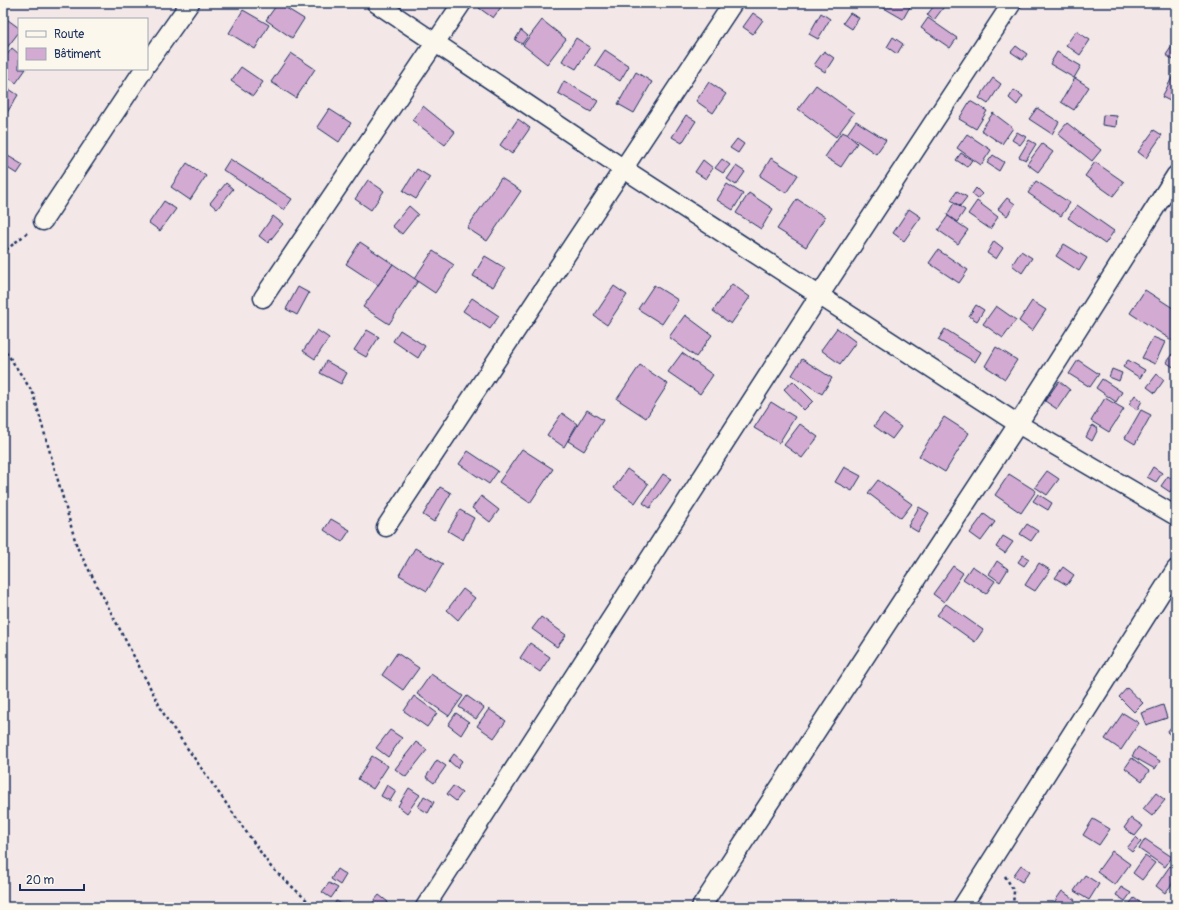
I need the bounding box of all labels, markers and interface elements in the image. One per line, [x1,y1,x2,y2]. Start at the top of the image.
legend [18,18,148,70]
text: Route [54,27,84,42]
text: Bâtiment [54,47,101,62]
scale bar [20,866,84,892]
text: 20 m [26,873,55,888]

